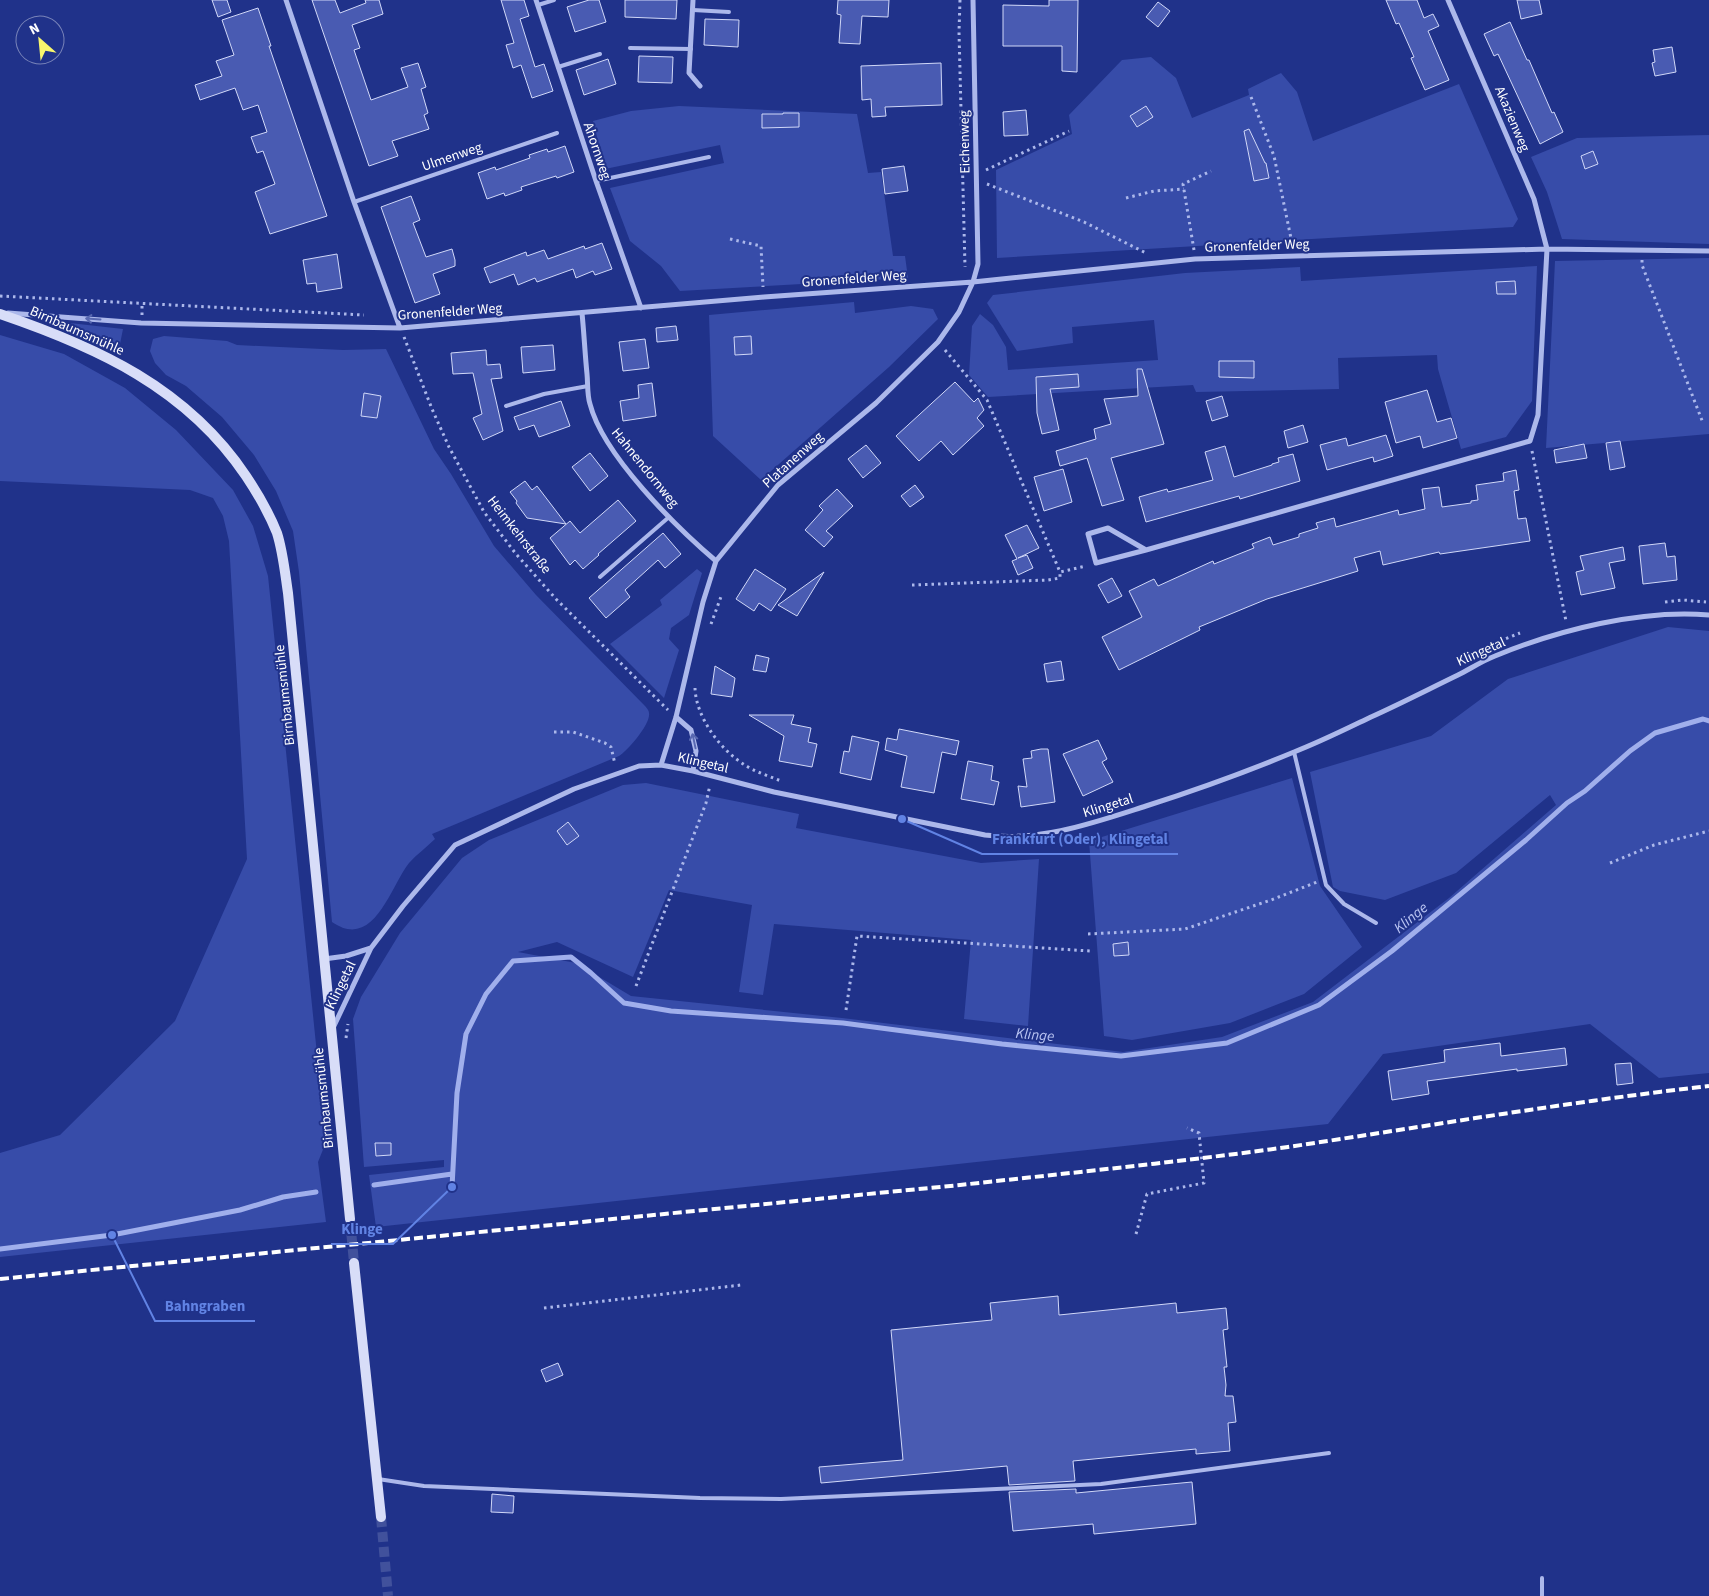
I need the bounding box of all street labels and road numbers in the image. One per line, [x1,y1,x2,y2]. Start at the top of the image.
street label: Akazienweg [1489,83,1535,155]
street label: Eichenweg [954,110,976,174]
street label: Ahornweg [578,120,616,182]
street label: Ulmenweg [419,137,485,177]
street label: Gronenfelder Weg [1204,234,1310,258]
street label: Gronenfelder Weg [801,265,907,293]
street label: Gronenfelder Weg [397,298,503,326]
street label: Birnbaumsmühle [27,301,127,361]
street label: Hahnendornweg [606,424,684,512]
street label: Platanenweg [758,427,828,493]
street label: Heimkehrstraße [482,492,556,578]
street label: Klingetal [1453,632,1509,672]
street label: Birnbaumsmühle [270,644,300,746]
street label: Klingetal [676,747,731,779]
street label: Klingetal [1080,789,1136,823]
street label: Klingetal [321,957,361,1013]
street label: Birnbaumsmühle [309,1047,339,1149]

